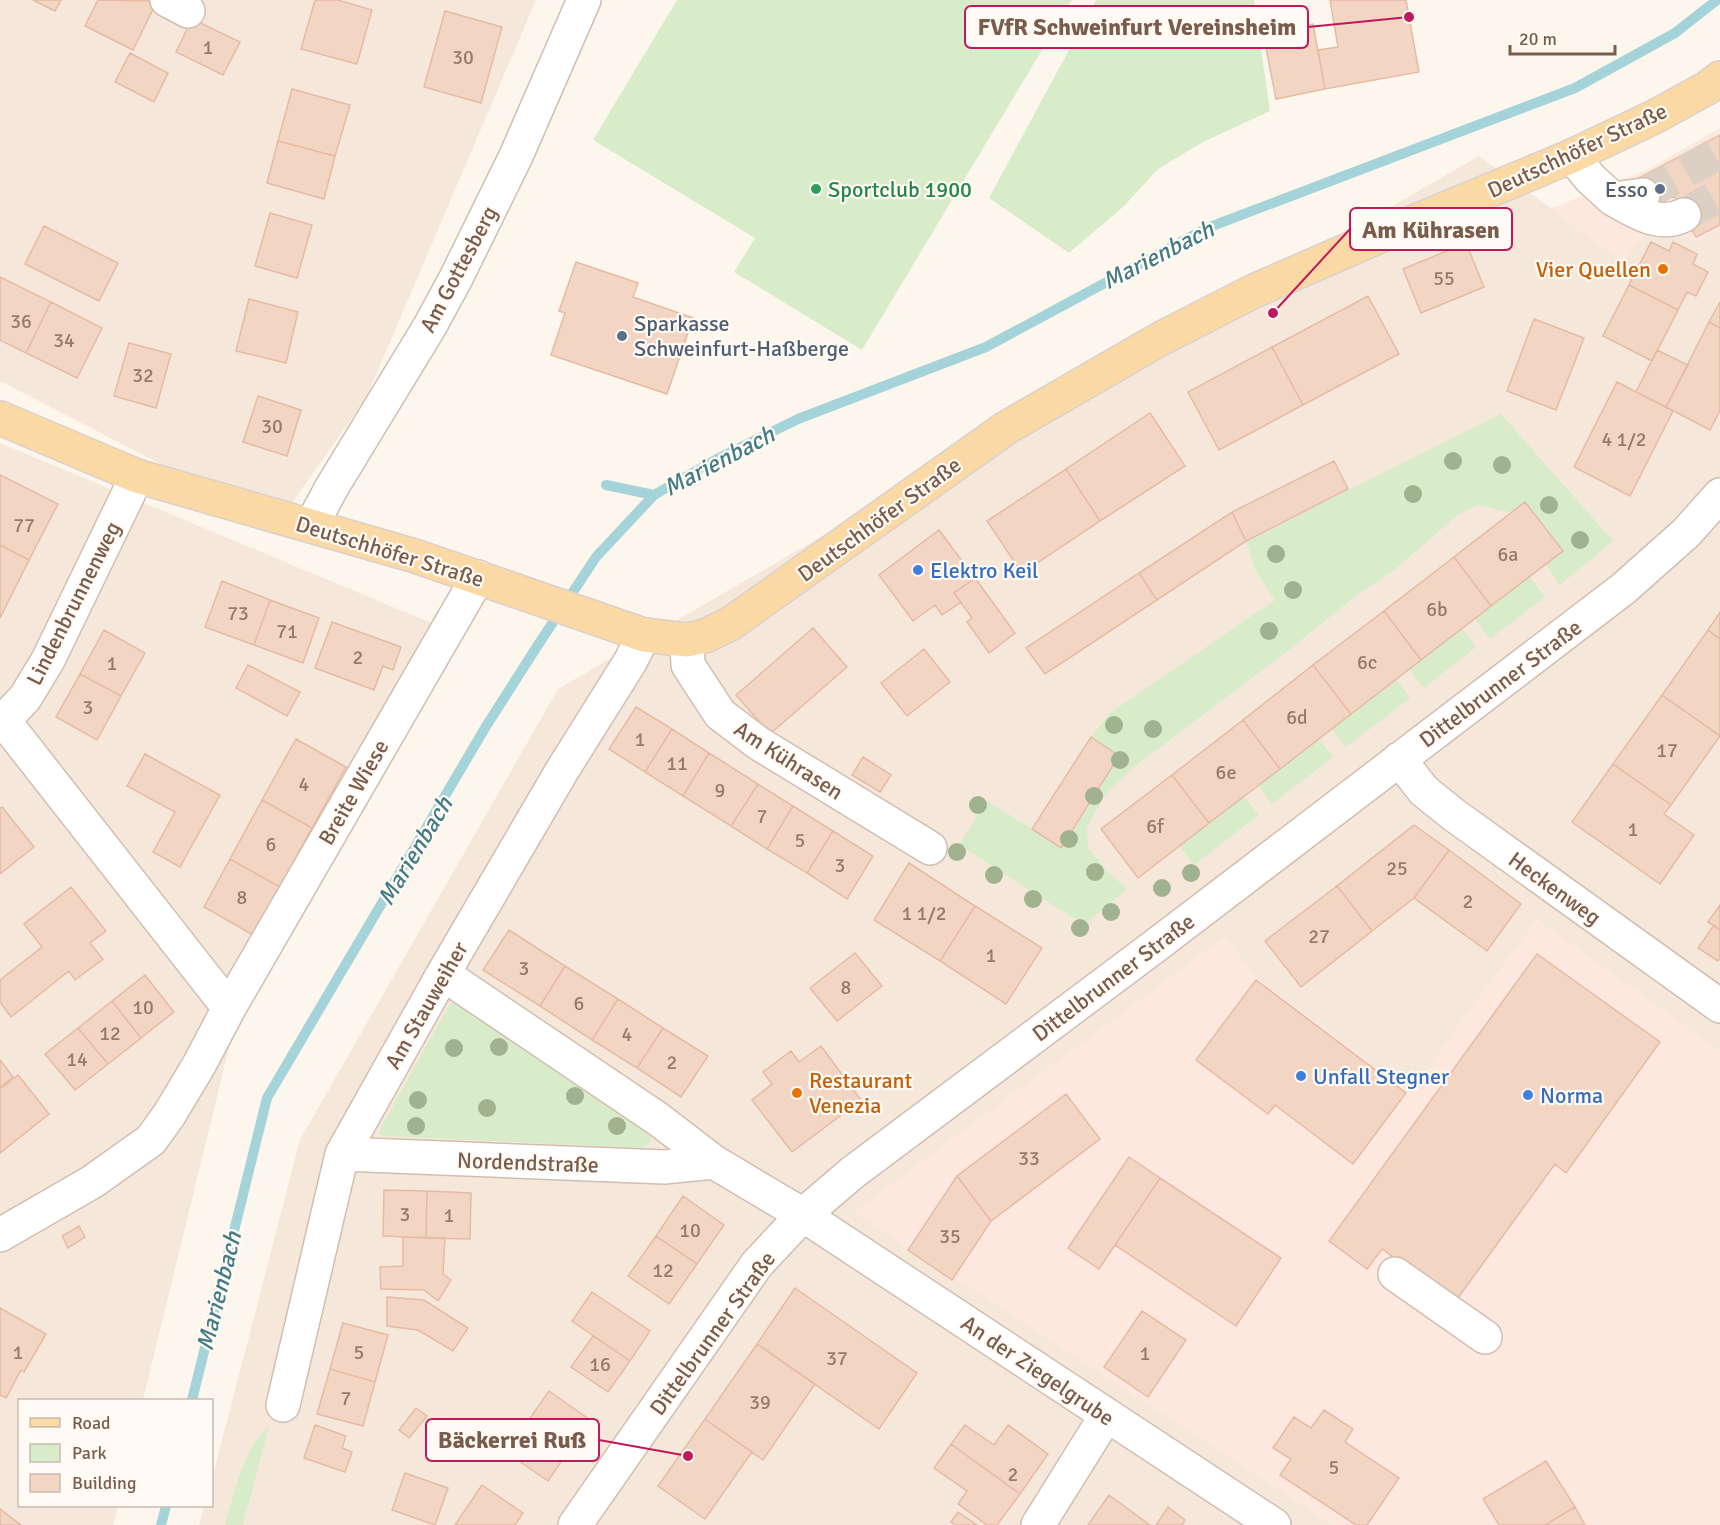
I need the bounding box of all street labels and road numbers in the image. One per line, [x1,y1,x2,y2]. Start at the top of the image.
street label: Deutschhöfer Straße [1483,97,1671,204]
street label: Am Gottesberg [414,201,503,337]
street label: Deutschhöfer Straße [792,451,966,588]
street label: Deutschhöfer Straße [293,510,487,593]
street label: Lindenbrunnenweg [20,517,126,690]
street label: Dittelbrunner Straße [1414,614,1587,753]
street label: Am Kührasen [729,715,848,806]
street label: Breite Wiese [312,735,394,850]
street label: Heckenweg [1503,846,1606,931]
street label: Dittelbrunner Straße [1027,908,1200,1047]
street label: Am Stauweiher [379,937,474,1074]
street label: Nordendstraße [457,1147,599,1178]
street label: Dittelbrunner Straße [644,1246,781,1421]
street label: An der Ziegelgrube [956,1309,1119,1432]

